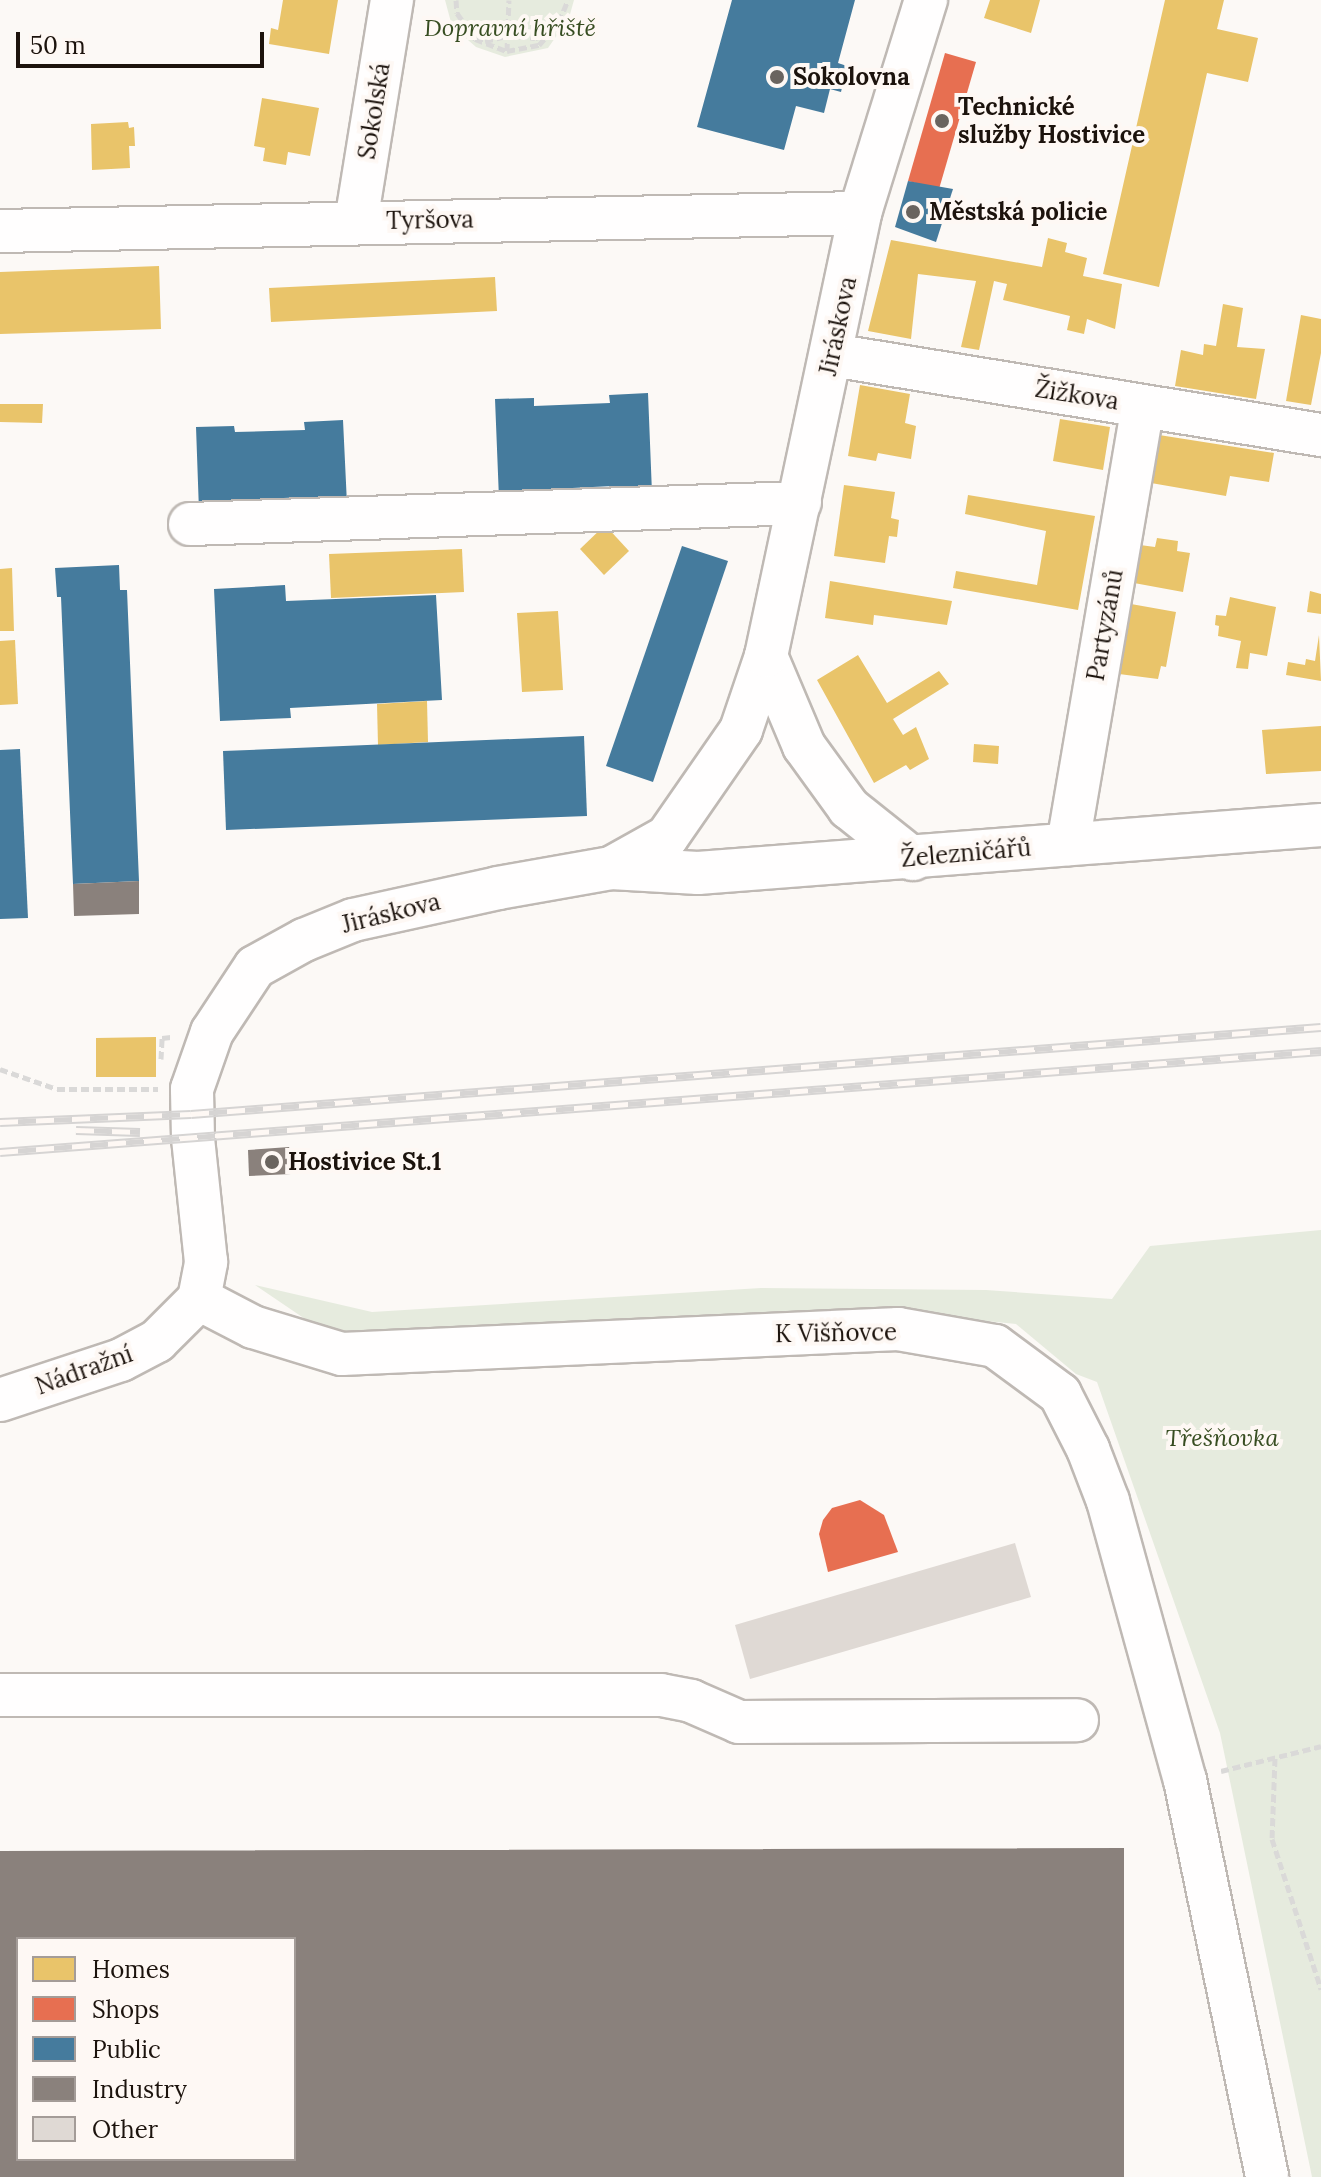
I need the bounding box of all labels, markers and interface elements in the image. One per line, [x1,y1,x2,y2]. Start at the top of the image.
park label: Dopravní hřiště [424,14,596,42]
scale bar [20,16,268,66]
text: 50 m [30,30,86,61]
street label: Sokolská [352,61,396,161]
place label: Sokolovna [793,63,910,91]
marker: Sokolovna [768,68,786,86]
place label: Technické služby Hostivice [958,93,1145,149]
marker: Technické služby Hostivice [933,112,951,130]
place label: Městská policie [929,198,1107,226]
marker: Městská policie [904,203,922,221]
street label: Tyršova [386,205,474,235]
street label: Jiráskova [813,274,863,378]
street label: Žižkova [1033,374,1121,416]
street label: Partyzánů [1081,567,1129,683]
street label: Železničářů [900,833,1032,873]
street label: Jiráskova [339,887,443,939]
place label: Hostivice St.1 [288,1148,441,1176]
marker: Hostivice St.1 [263,1153,281,1171]
street label: K Višňovce [775,1318,897,1348]
street label: Nádražní [32,1339,136,1401]
park label: Třešňovka [1165,1424,1279,1452]
legend [16,1937,296,2161]
text: Homes [92,1954,170,1985]
text: Shops [92,1994,159,2025]
text: Public [92,2034,161,2065]
text: Industry [92,2074,187,2105]
text: Other [92,2114,158,2145]

